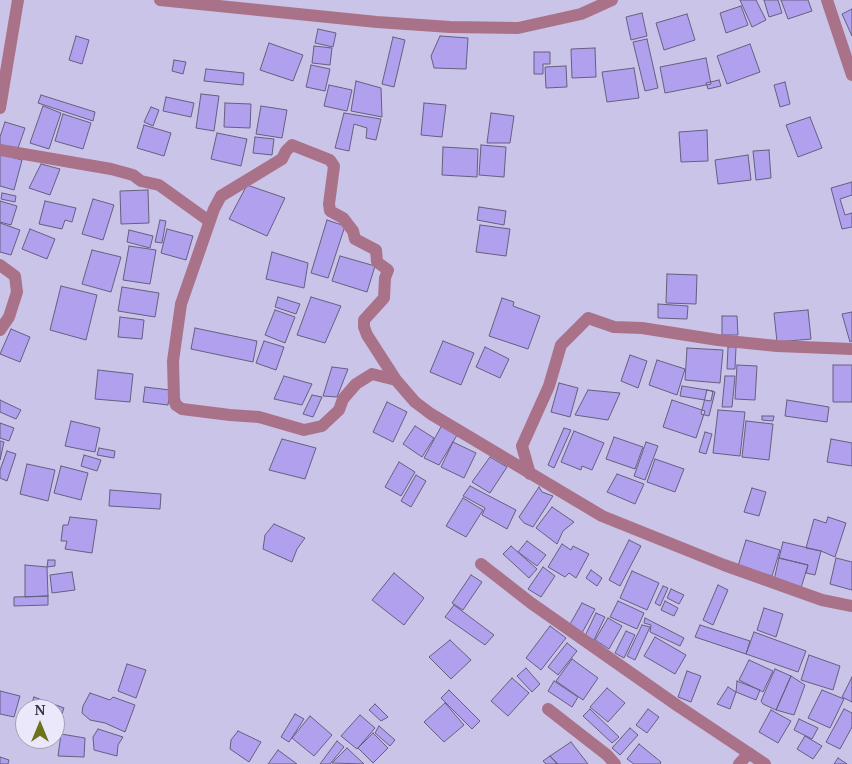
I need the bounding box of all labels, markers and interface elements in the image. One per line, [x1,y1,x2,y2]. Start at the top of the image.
north arrow [15,699,65,749]
text: N [34,700,46,719]

